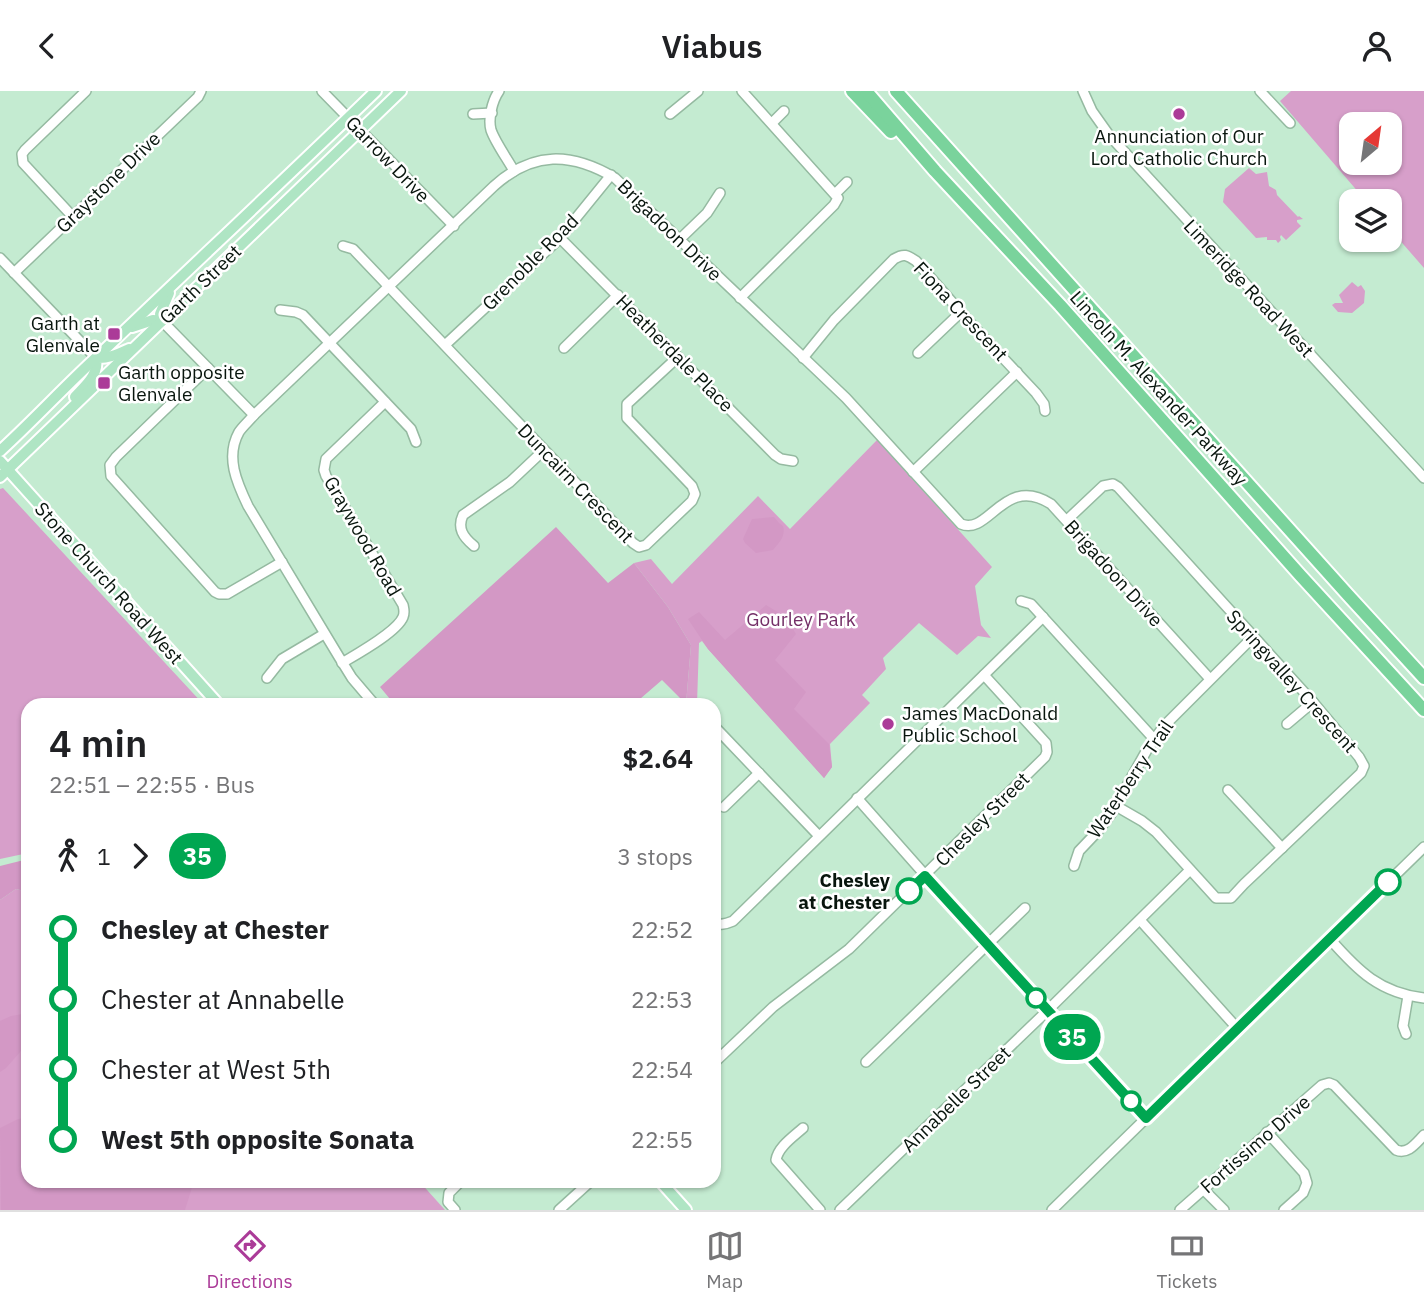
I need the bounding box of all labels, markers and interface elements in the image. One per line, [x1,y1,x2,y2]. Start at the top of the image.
text: Viabus [661,25,763,67]
icon: back [28,27,66,65]
icon: person [1358,27,1396,65]
marker: Annunciation of Our Lord Catholic Church [1171,106,1187,122]
street label: Garrow Drive [341,111,435,207]
north arrow [1339,112,1402,175]
map controls [1339,112,1402,252]
place label: Annunciation of Our Lord Catholic Church [1091,124,1267,170]
street label: Graystone Drive [51,126,165,238]
street label: Brigadoon Drive [613,174,727,286]
button: layers [1339,189,1402,252]
street label: Grenoble Road [477,209,583,315]
street label: Limeridge Road West [1179,214,1319,362]
street label: Garth Street [154,239,246,329]
street label: Fiona Crescent [909,256,1013,366]
street label: Lincoln M. Alexander Parkway [1065,286,1253,491]
street label: Heatherdale Place [611,289,739,417]
place label: Garth at Glenvale [26,311,100,357]
marker: Garth at Glenvale [106,326,122,342]
place label: Garth opposite Glenvale [118,360,245,406]
marker: Garth opposite Glenvale [96,375,112,391]
street label: Duncairn Crescent [513,418,639,548]
street label: Graywood Road [319,472,407,600]
street label: Stone Church Road West [30,497,188,669]
street label: Brigadoon Drive [1060,514,1168,632]
street label: Springvalley Crescent [1221,605,1363,757]
park label: Gourley Park [746,607,856,631]
place label: James MacDonald Public School [902,701,1058,747]
street label: Waterberry Trail [1082,715,1178,843]
marker: James MacDonald Public School [880,716,896,732]
text: 4 min [49,718,147,767]
text: $2.64 [623,741,693,775]
street label: Chesley Street [930,767,1034,871]
text: 22:51 – 22:55 · Bus [49,769,255,799]
icon: walk [49,837,87,875]
icon: forward [121,837,159,875]
text: 35 [183,840,212,872]
text: 1 [97,841,111,871]
text: 3 stops [617,841,693,871]
place label: Chesley at Chester [798,868,891,914]
unlabelled marker [1375,869,1401,895]
marker: Chesley at Chester [896,878,922,904]
text: Chesley at Chester [101,912,329,946]
text: 22:52 [631,914,693,944]
text: Chester at Annabelle [101,982,345,1016]
text: 22:53 [631,984,693,1014]
unlabelled marker [1026,988,1046,1008]
line badge: 35 [1040,1014,1104,1060]
text: 35 [1058,1021,1086,1053]
street label: Annabelle Street [896,1041,1016,1157]
text: Chester at West 5th [101,1052,331,1086]
text: 22:54 [631,1054,693,1084]
street label: Fortissimo Drive [1195,1090,1315,1198]
unlabelled marker [1121,1091,1141,1111]
text: West 5th opposite Sonata [101,1122,414,1156]
text: 22:55 [631,1124,693,1154]
tab: Directions [206,1227,293,1293]
tab: Map [706,1227,744,1293]
tab: Tickets [1156,1227,1218,1293]

